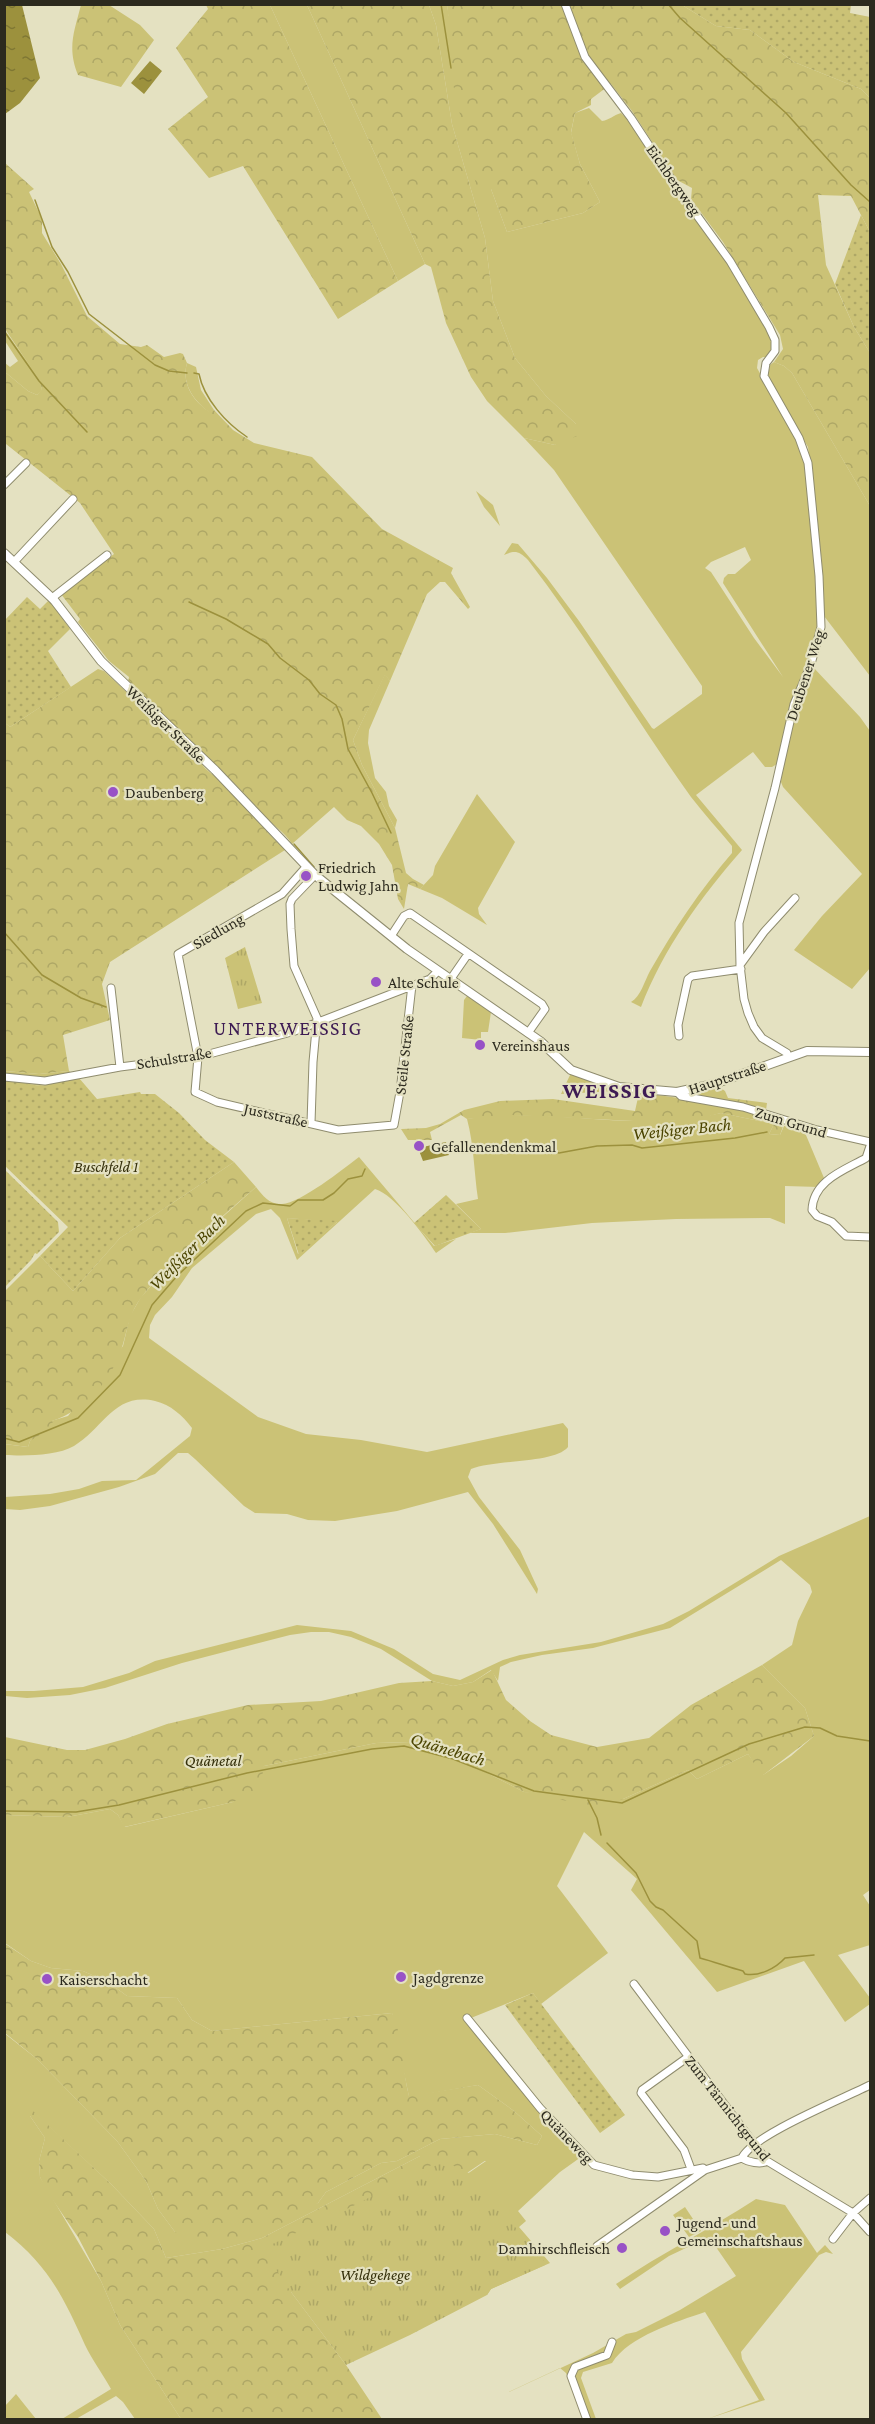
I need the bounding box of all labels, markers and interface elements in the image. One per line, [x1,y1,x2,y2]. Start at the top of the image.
street label: Eichbergweg [642,141,705,220]
street label: Deubener Weg [782,627,829,723]
street label: Weißiger Straße [122,682,209,767]
place label: Daubenberg [125,784,204,802]
marker: Daubenberg [106,785,120,799]
place label: Friedrich Ludwig Jahn [318,859,399,895]
marker: Friedrich Ludwig Jahn [299,869,313,883]
street label: Siedlung [189,909,247,953]
place label: Alte Schule [388,974,459,991]
marker: Alte Schule [369,975,383,989]
street label: Steile Straße [391,1015,417,1095]
district label: UNTERWEISSIG [213,1017,363,1039]
place label: Vereinshaus [492,1037,570,1054]
marker: Vereinshaus [473,1038,487,1052]
street label: Schulstraße [135,1044,213,1072]
street label: Hauptstraße [686,1057,768,1098]
district label: WEISSIG [562,1078,658,1103]
street label: Juststraße [240,1099,310,1132]
street label: Zum Grund [753,1103,829,1141]
water label: Weißiger Bach [632,1114,732,1144]
place label: Gefallenendenkmal [431,1138,556,1155]
marker: Gefallenendenkmal [412,1139,426,1153]
park label: Buschfeld 1 [74,1158,138,1176]
water label: Weißiger Bach [145,1210,229,1294]
water label: Quänebach [408,1728,488,1770]
park label: Quänetal [185,1752,242,1769]
place label: Jagdgrenze [411,1969,484,1987]
marker: Jagdgrenze [394,1970,408,1984]
place label: Kaiserschacht [59,1971,149,1988]
marker: Kaiserschacht [40,1972,54,1986]
street label: Zum Tännichtgrund [681,2052,775,2165]
street label: Quäneweg [536,2105,597,2167]
place label: Jugend- und Gemeinschaftshaus [675,2214,803,2249]
marker: Jugend- und Gemeinschaftshaus [658,2224,672,2238]
place label: Damhirschfleisch [498,2240,610,2257]
marker: Damhirschfleisch [615,2241,629,2255]
park label: Wildgehege [340,2266,410,2284]

